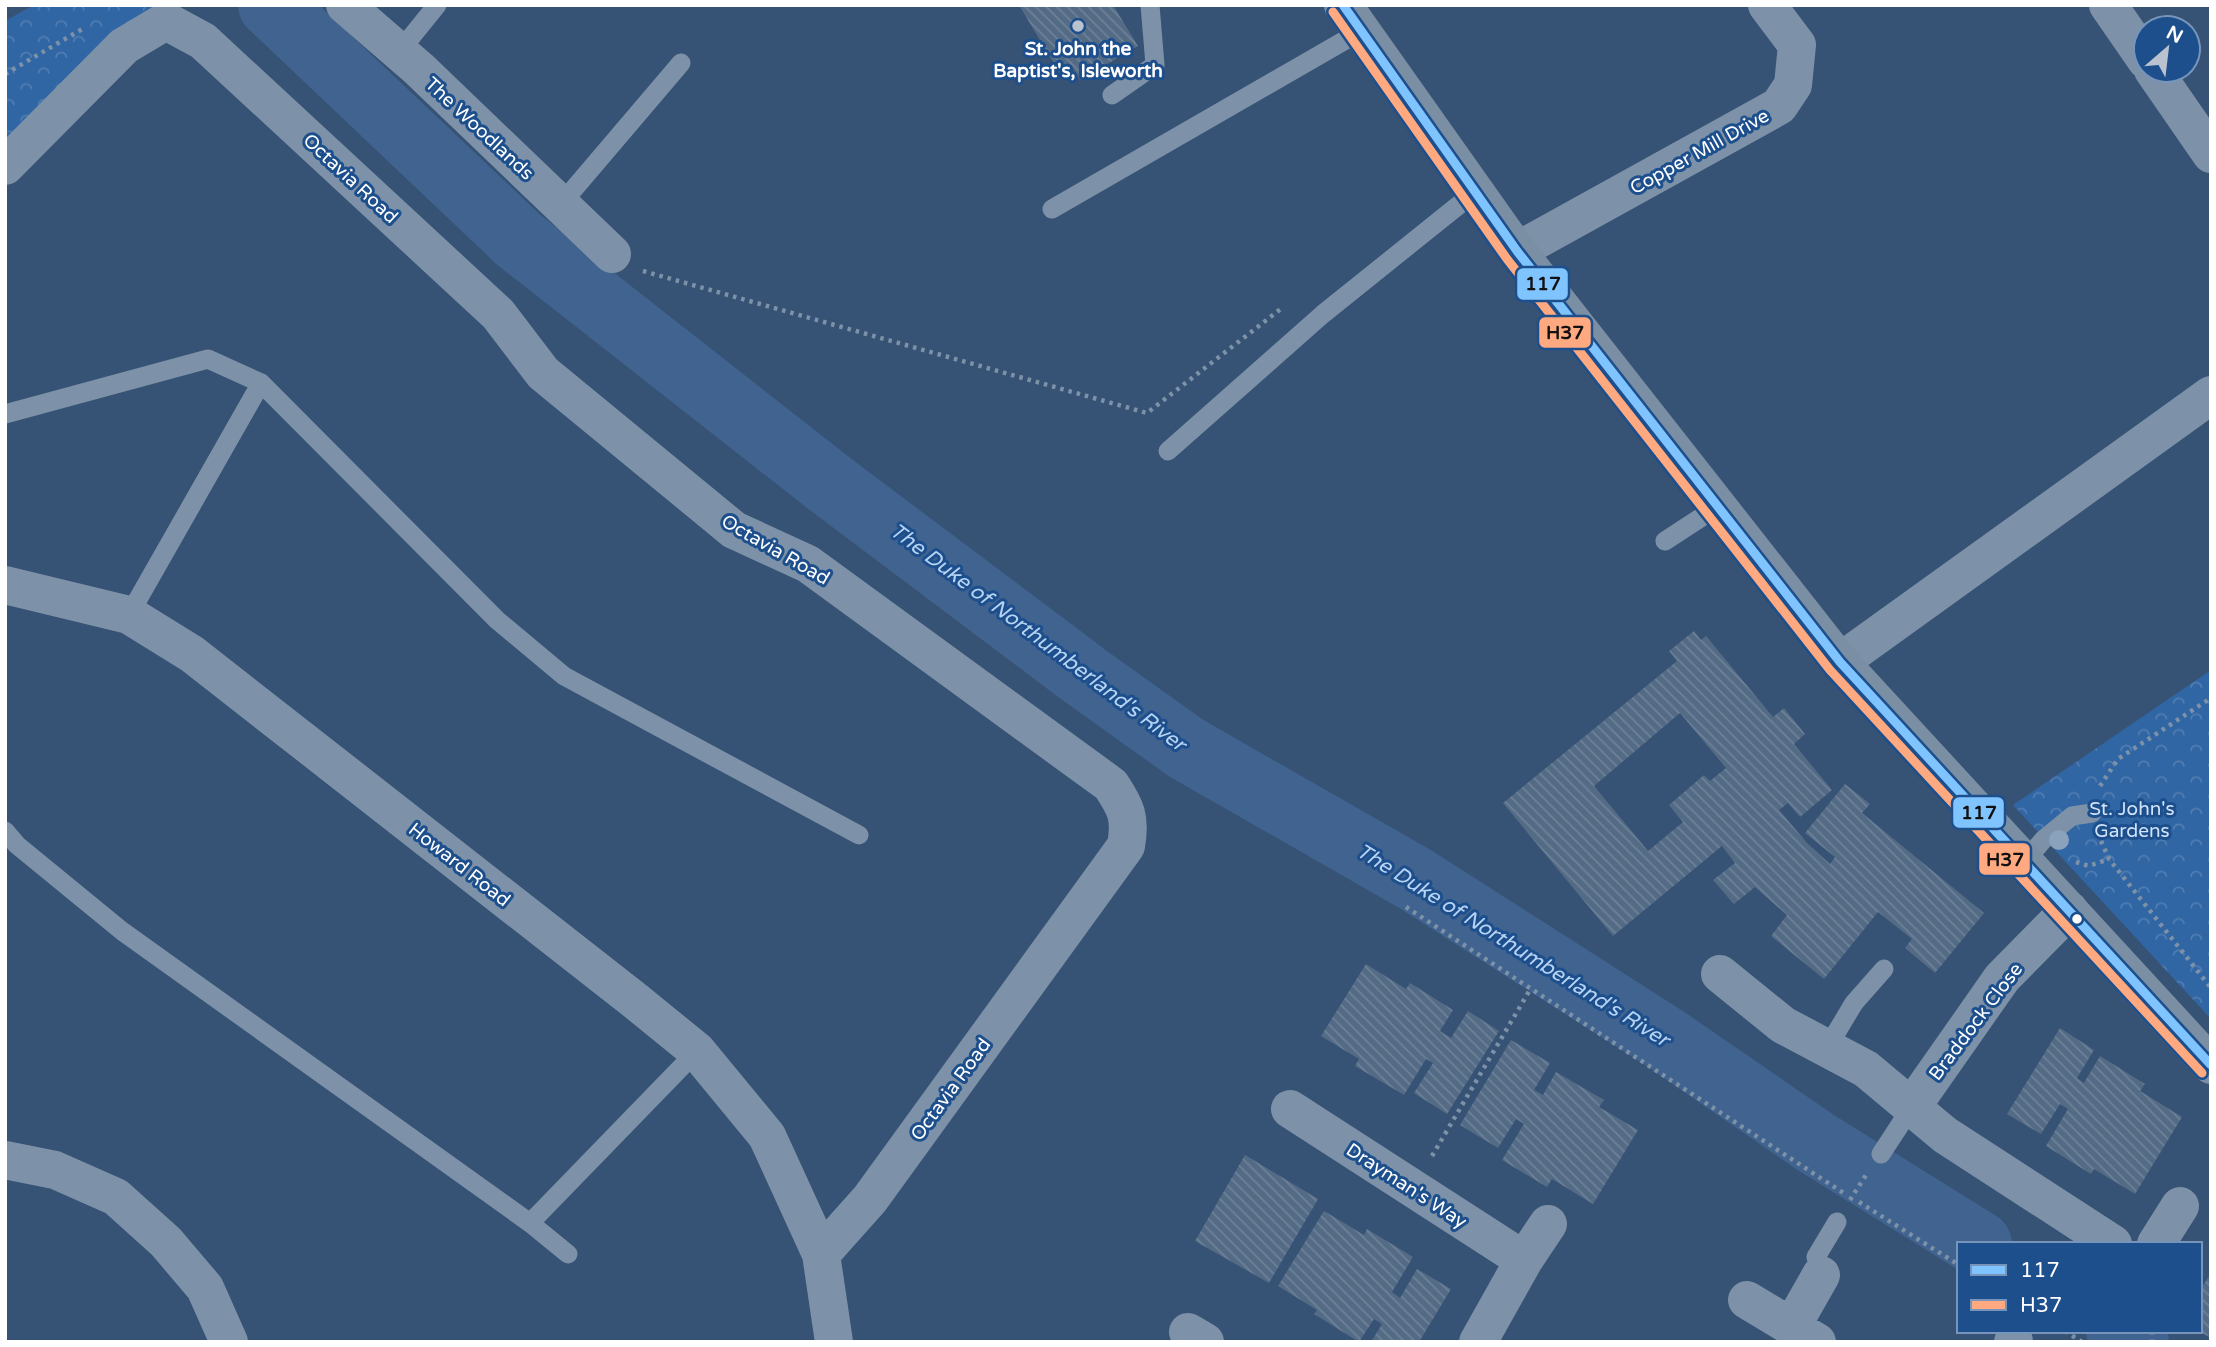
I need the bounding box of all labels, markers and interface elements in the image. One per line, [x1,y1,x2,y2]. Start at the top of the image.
north arrow [2132,14,2202,84]
marker: St. John the Baptist's, Isleworth [1070,18,1086,34]
text: N [2163,22,2186,48]
place label: St. John the Baptist's, Isleworth [993,38,1163,83]
street label: The Woodlands [421,73,538,185]
street label: Copper Mill Drive [1626,105,1773,199]
street label: Octavia Road [299,129,402,228]
line badge: 117 [1516,267,1569,301]
text: 117 [1525,273,1561,295]
line badge: H37 [1538,316,1592,349]
text: H37 [1546,322,1584,344]
street label: Octavia Road [718,510,833,590]
water label: The Duke of Northumberland's River [885,518,1193,759]
line badge: 117 [1952,796,2005,829]
park label: St. John's Gardens [2089,798,2175,842]
text: 117 [1961,802,1997,824]
street label: Howard Road [404,818,515,911]
water label: The Duke of Northumberland's River [1352,838,1676,1054]
line badge: H37 [1978,842,2031,876]
text: H37 [1986,849,2024,871]
unlabelled marker [2070,912,2084,926]
street label: Braddock Close [1924,959,2027,1085]
street label: Octavia Road [906,1034,995,1145]
street label: Drayman's Way [1342,1139,1471,1233]
legend [1957,1242,2202,1333]
text: 117 [2020,1258,2060,1283]
text: H37 [2020,1293,2062,1318]

